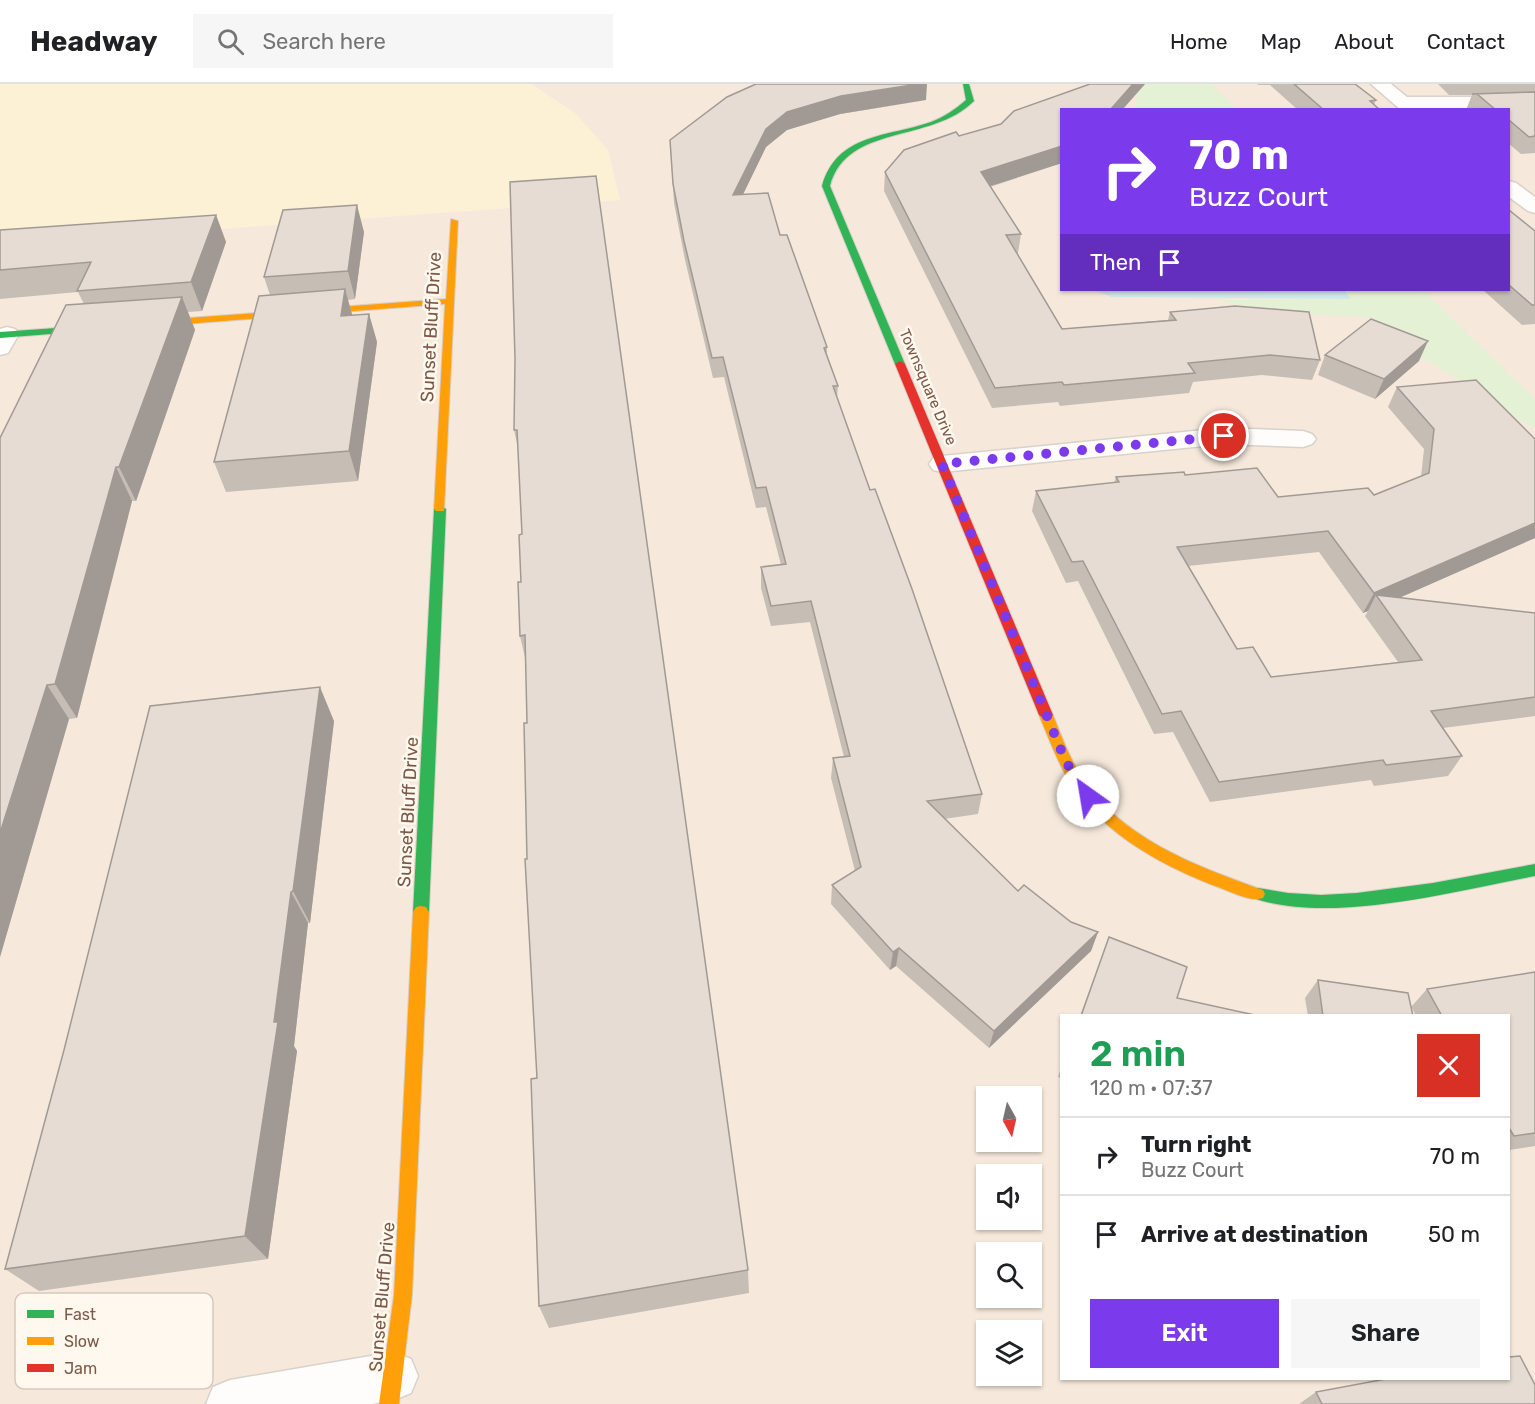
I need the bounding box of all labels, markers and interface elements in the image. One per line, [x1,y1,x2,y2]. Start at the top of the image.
search box [193,14,613,68]
text: Headway [30,25,157,58]
icon: search [214,25,247,58]
text: Search here [262,28,386,55]
text: Home [1170,29,1227,54]
text: Map [1260,29,1301,54]
text: About [1334,29,1394,54]
text: Contact [1427,29,1505,54]
text: 70 m [1189,130,1289,180]
icon: right [1090,132,1168,210]
text: Buzz Court [1189,181,1328,213]
icon: arrive [1153,246,1186,279]
text: Then [1090,249,1141,276]
street label: Sunset Bluff Drive [416,251,446,403]
street label: Townsquare Drive [895,326,961,448]
pin [1198,410,1249,461]
icon: arrive [1207,419,1240,452]
street label: Sunset Bluff Drive [393,736,423,888]
position arrow [1056,764,1120,828]
text: 2 min [1090,1032,1186,1075]
button: close [1417,1034,1480,1097]
text: 120 m · 07:37 [1090,1076,1212,1100]
north arrow [976,1086,1042,1152]
map controls [976,1086,1042,1386]
text: Turn right [1141,1131,1251,1158]
icon: right [1090,1140,1123,1173]
text: 70 m [1430,1143,1480,1170]
text: Buzz Court [1141,1158,1244,1182]
button: sound [976,1164,1042,1230]
icon: arrive [1090,1218,1123,1251]
street label: Sunset Bluff Drive [364,1221,400,1373]
text: Arrive at destination [1141,1221,1368,1248]
text: 50 m [1428,1221,1480,1248]
button: search [976,1242,1042,1308]
legend [15,1293,213,1389]
button: Exit [1090,1299,1279,1368]
button: Share [1291,1299,1480,1368]
text: Fast [64,1305,96,1324]
button: layers [976,1320,1042,1386]
text: Slow [64,1332,100,1351]
text: Jam [64,1359,97,1378]

